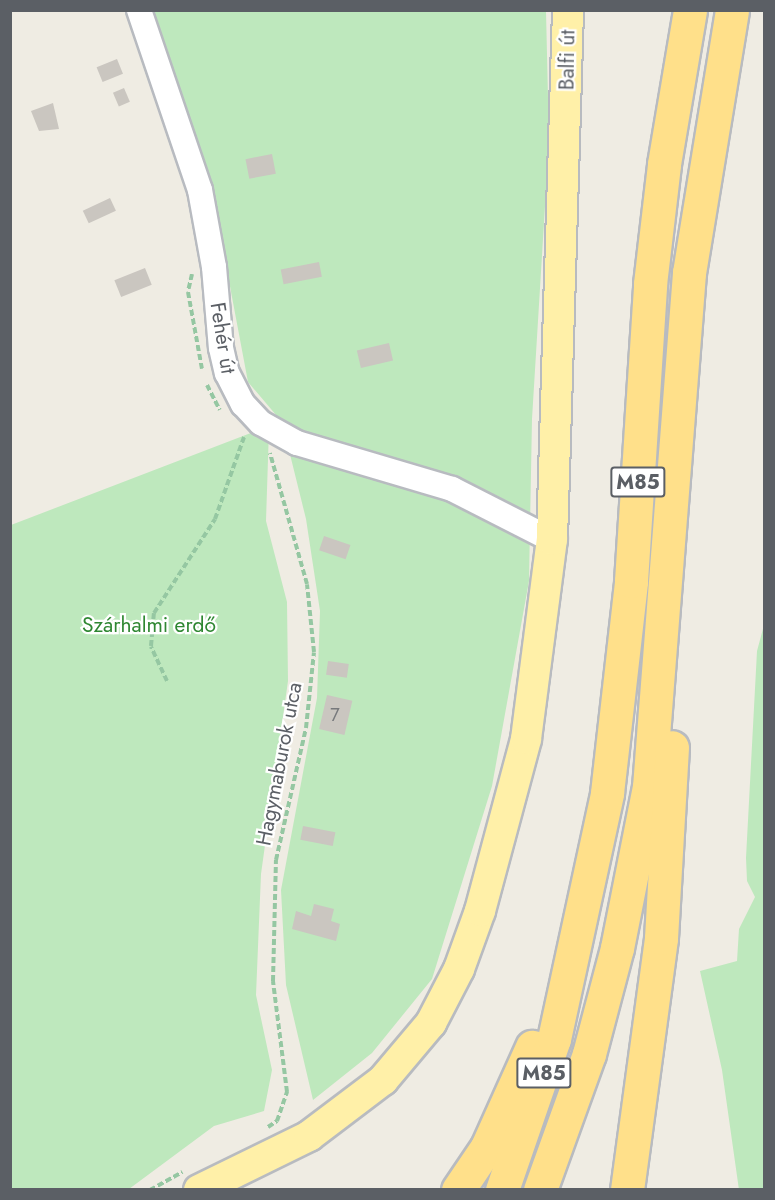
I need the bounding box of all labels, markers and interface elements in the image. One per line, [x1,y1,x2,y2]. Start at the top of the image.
street label: Balfi út [554,30,580,90]
street label: Fehér út [205,300,241,376]
road number: M85 [610,465,666,499]
park label: Szárhalmi erdő [82,612,216,638]
street label: Hagymaburok utca [251,680,307,848]
house number: 7 [330,704,340,726]
road number: M85 [516,1056,572,1090]

